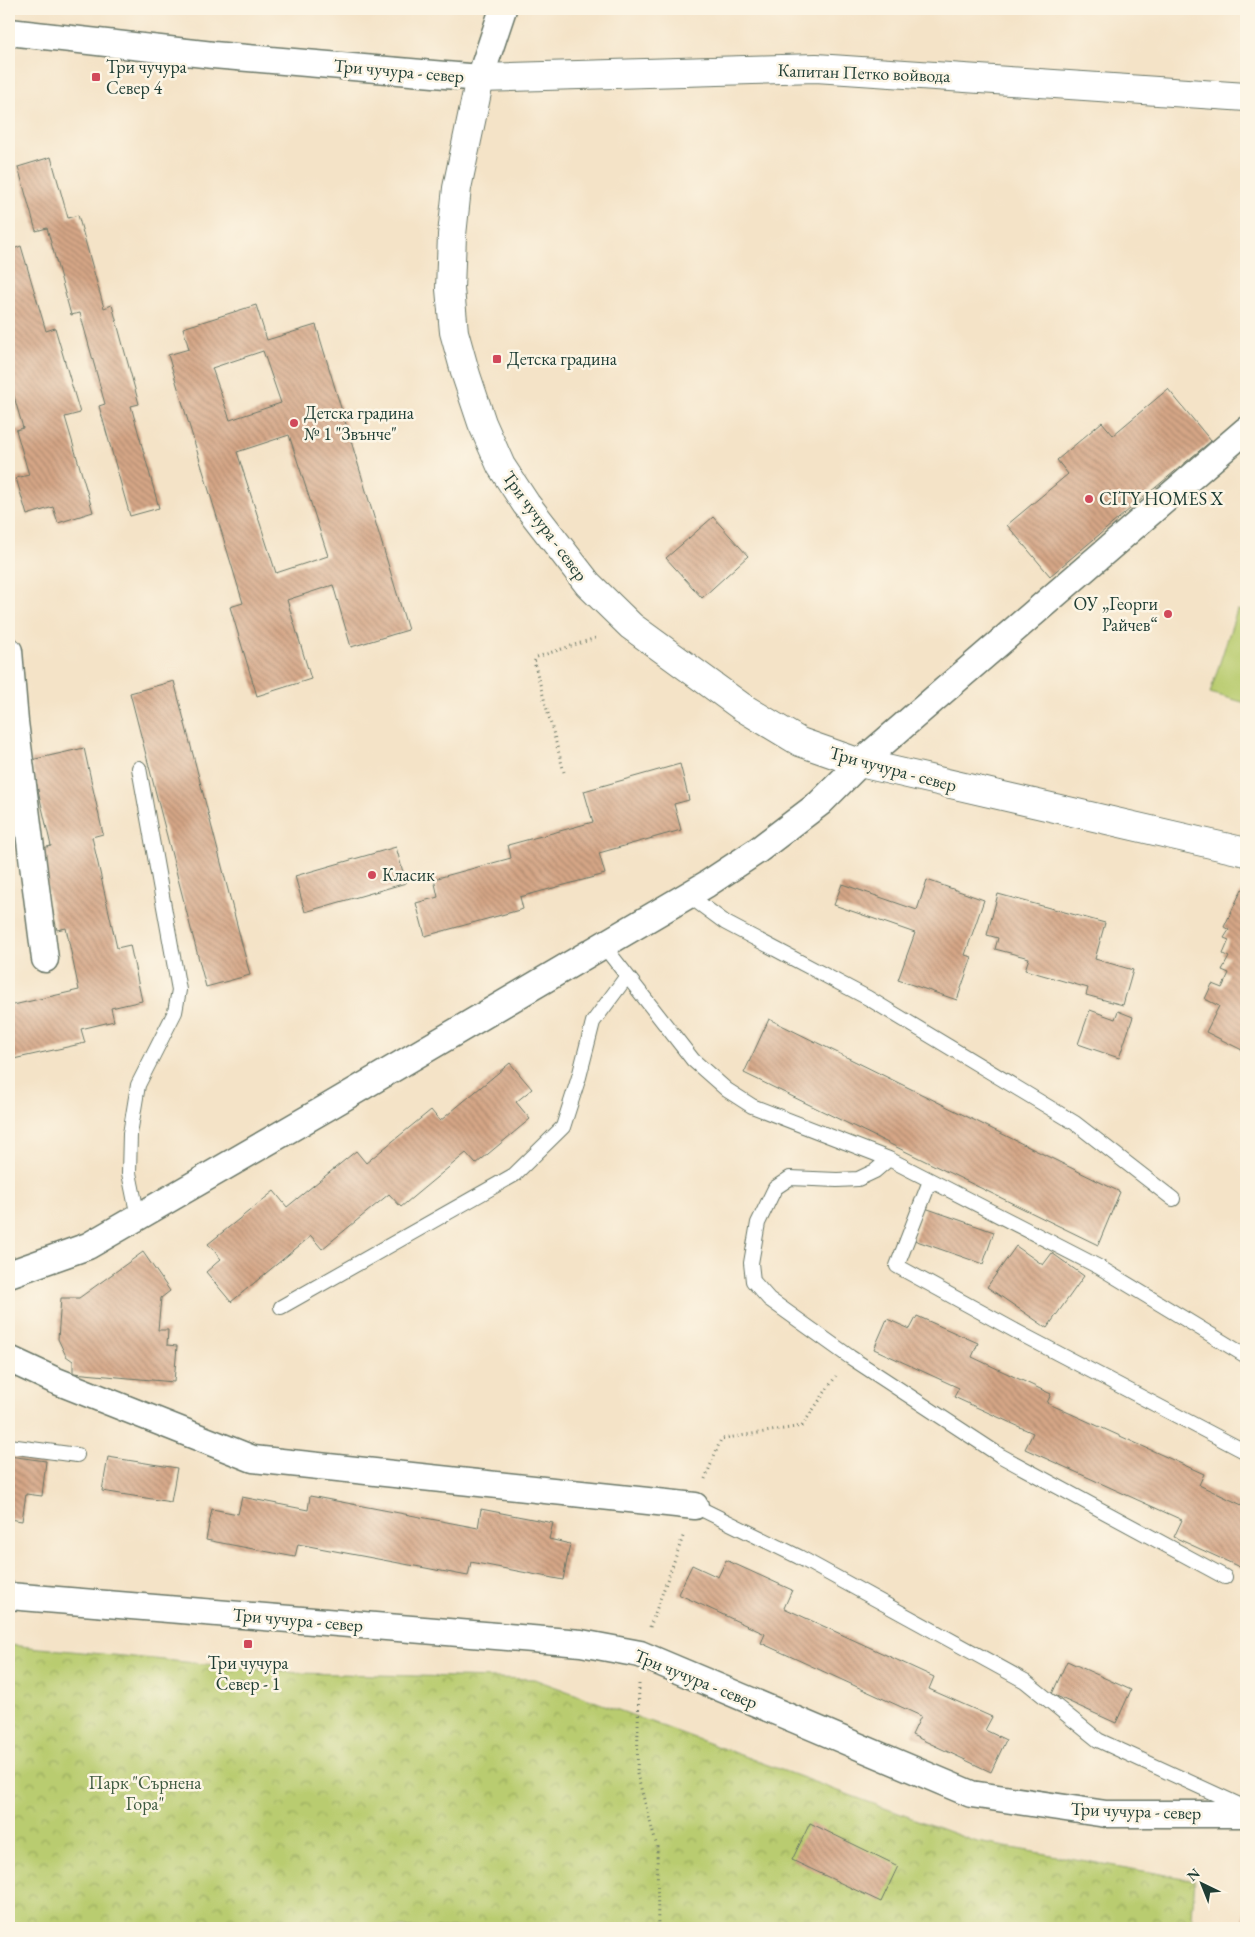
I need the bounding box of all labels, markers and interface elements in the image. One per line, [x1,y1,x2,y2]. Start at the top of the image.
street label: Три чучура - север [333,53,465,88]
place label: Три чучура Север 4 [106,55,188,99]
street label: Капитан Петко войвода [777,58,952,87]
marker: Три чучура Север 4 [90,71,102,83]
place label: Детска градина [507,347,618,370]
marker: Детска градина [491,353,503,365]
place label: Детска градина № 1 "Звънче" [304,401,415,445]
marker: Детска градина № 1 "Звънче" [288,417,300,429]
street label: Три чучура - север [498,466,593,585]
place label: CITY HOMES X [1099,487,1224,510]
marker: CITY HOMES X [1083,493,1095,505]
place label: ОУ „Георги Райчев“ [1073,592,1158,636]
marker: ОУ „Георги Райчев“ [1162,608,1174,620]
street label: Три чучура - север [827,740,959,797]
place label: Класик [382,863,435,886]
marker: Класик [366,869,378,881]
street label: Три чучура - север [232,1602,364,1637]
marker: Три чучура Север - 1 [242,1638,254,1650]
street label: Три чучура - север [631,1643,761,1714]
place label: Три чучура Север - 1 [208,1651,289,1695]
park label: Парк "Сърнена Гора" [89,1771,202,1815]
street label: Три чучура - север [1070,1797,1202,1824]
north arrow [1178,1860,1228,1910]
text: N [1183,1864,1204,1885]

